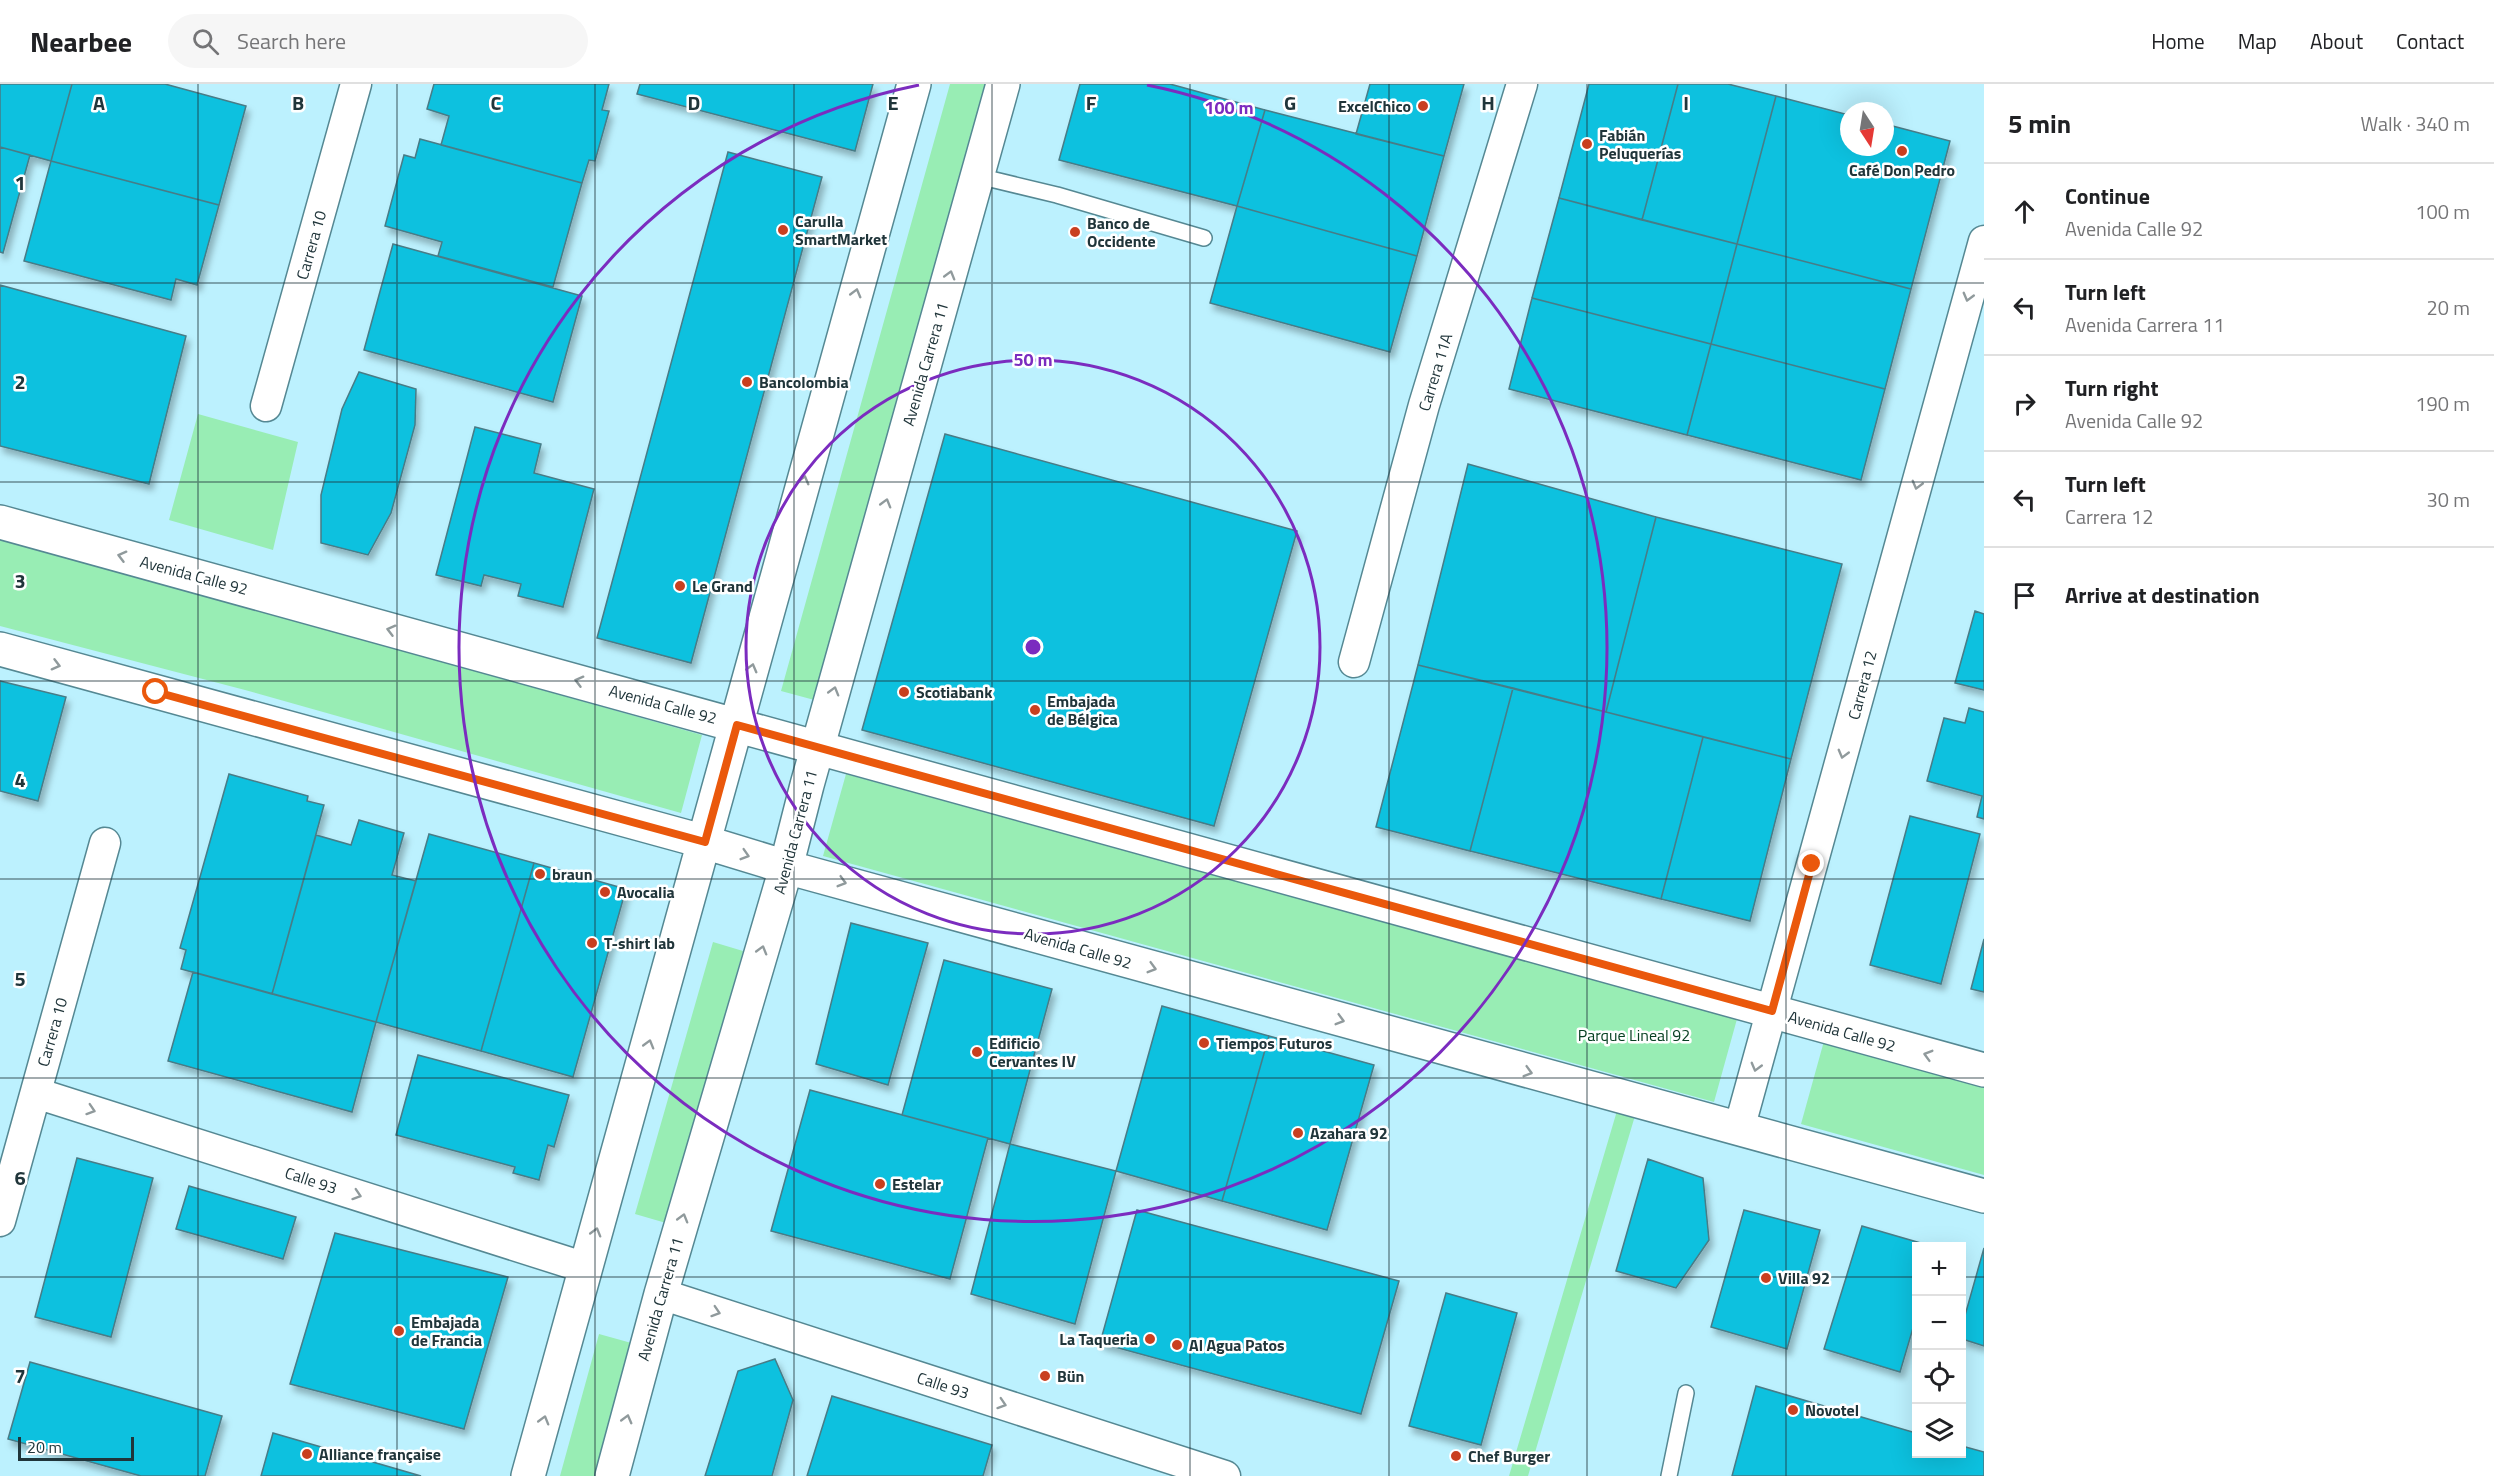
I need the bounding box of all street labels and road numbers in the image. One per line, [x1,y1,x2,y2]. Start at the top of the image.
street label: Carrera 10 [290,208,332,282]
street label: Avenida Carrera 11 [896,299,954,429]
street label: Carrera 11A [1412,330,1458,414]
street label: Avenida Calle 92 [137,549,251,601]
street label: Carrera 12 [1841,648,1883,722]
street label: Avenida Calle 92 [606,678,720,730]
street label: Avenida Carrera 11 [767,767,823,897]
street label: Avenida Calle 92 [1022,921,1134,975]
street label: Carrera 10 [31,995,73,1069]
street label: Avenida Calle 92 [1786,1004,1898,1058]
street label: Calle 93 [282,1160,340,1200]
street label: Avenida Carrera 11 [631,1234,689,1364]
street label: Calle 93 [914,1365,972,1405]

